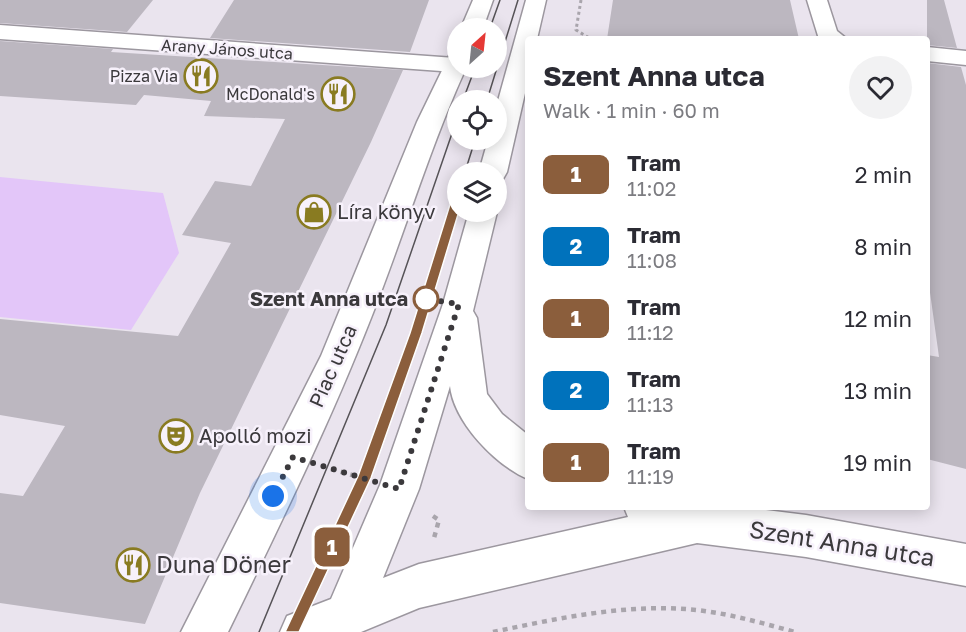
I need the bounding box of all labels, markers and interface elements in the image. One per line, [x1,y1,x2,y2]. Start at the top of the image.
north arrow [447,18,507,78]
map controls [447,18,507,222]
street label: Arany János utca [160,34,294,64]
button: heart [849,56,912,119]
restaurant icon: Pizza Via [183,58,219,94]
text: Szent Anna utca [543,59,765,92]
place label: Pizza Via [110,66,178,86]
restaurant icon: McDonald's [320,76,356,112]
place label: McDonald's [226,84,315,104]
button: locate [447,90,507,150]
text: Walk · 1 min · 60 m [543,98,720,122]
text: Tram [627,149,681,176]
text: 1 [571,161,581,187]
text: 2 min [855,161,912,188]
button: layers [447,162,507,222]
text: 11:02 [627,176,676,200]
shop icon: Líra könyv [296,194,332,230]
place label: Líra könyv [337,199,435,223]
text: Tram [627,221,681,248]
text: 2 [570,233,582,259]
text: 8 min [854,233,912,260]
text: 11:08 [627,248,677,272]
place label: Szent Anna utca [250,286,408,310]
marker: Szent Anna utca [413,286,439,312]
text: Tram [627,293,681,320]
text: 1 [571,305,581,331]
text: 12 min [844,305,912,332]
text: 11:12 [627,320,674,344]
street label: Piac utca [303,321,361,411]
text: Tram [627,365,681,392]
text: 2 [570,377,582,403]
text: 13 min [844,377,912,404]
text: 11:13 [627,392,674,416]
theatre icon: Apolló mozi [158,418,194,454]
place label: Apolló mozi [199,423,312,447]
text: Tram [627,437,681,464]
text: 1 [571,449,581,475]
text: 19 min [844,449,912,476]
text: 11:19 [627,464,674,488]
your location [258,481,288,511]
street label: Szent Anna utca [747,514,937,571]
line badge: 1 [312,528,352,566]
text: 1 [327,534,337,560]
restaurant icon: Duna Döner [115,547,151,583]
place label: Duna Döner [156,549,291,578]

